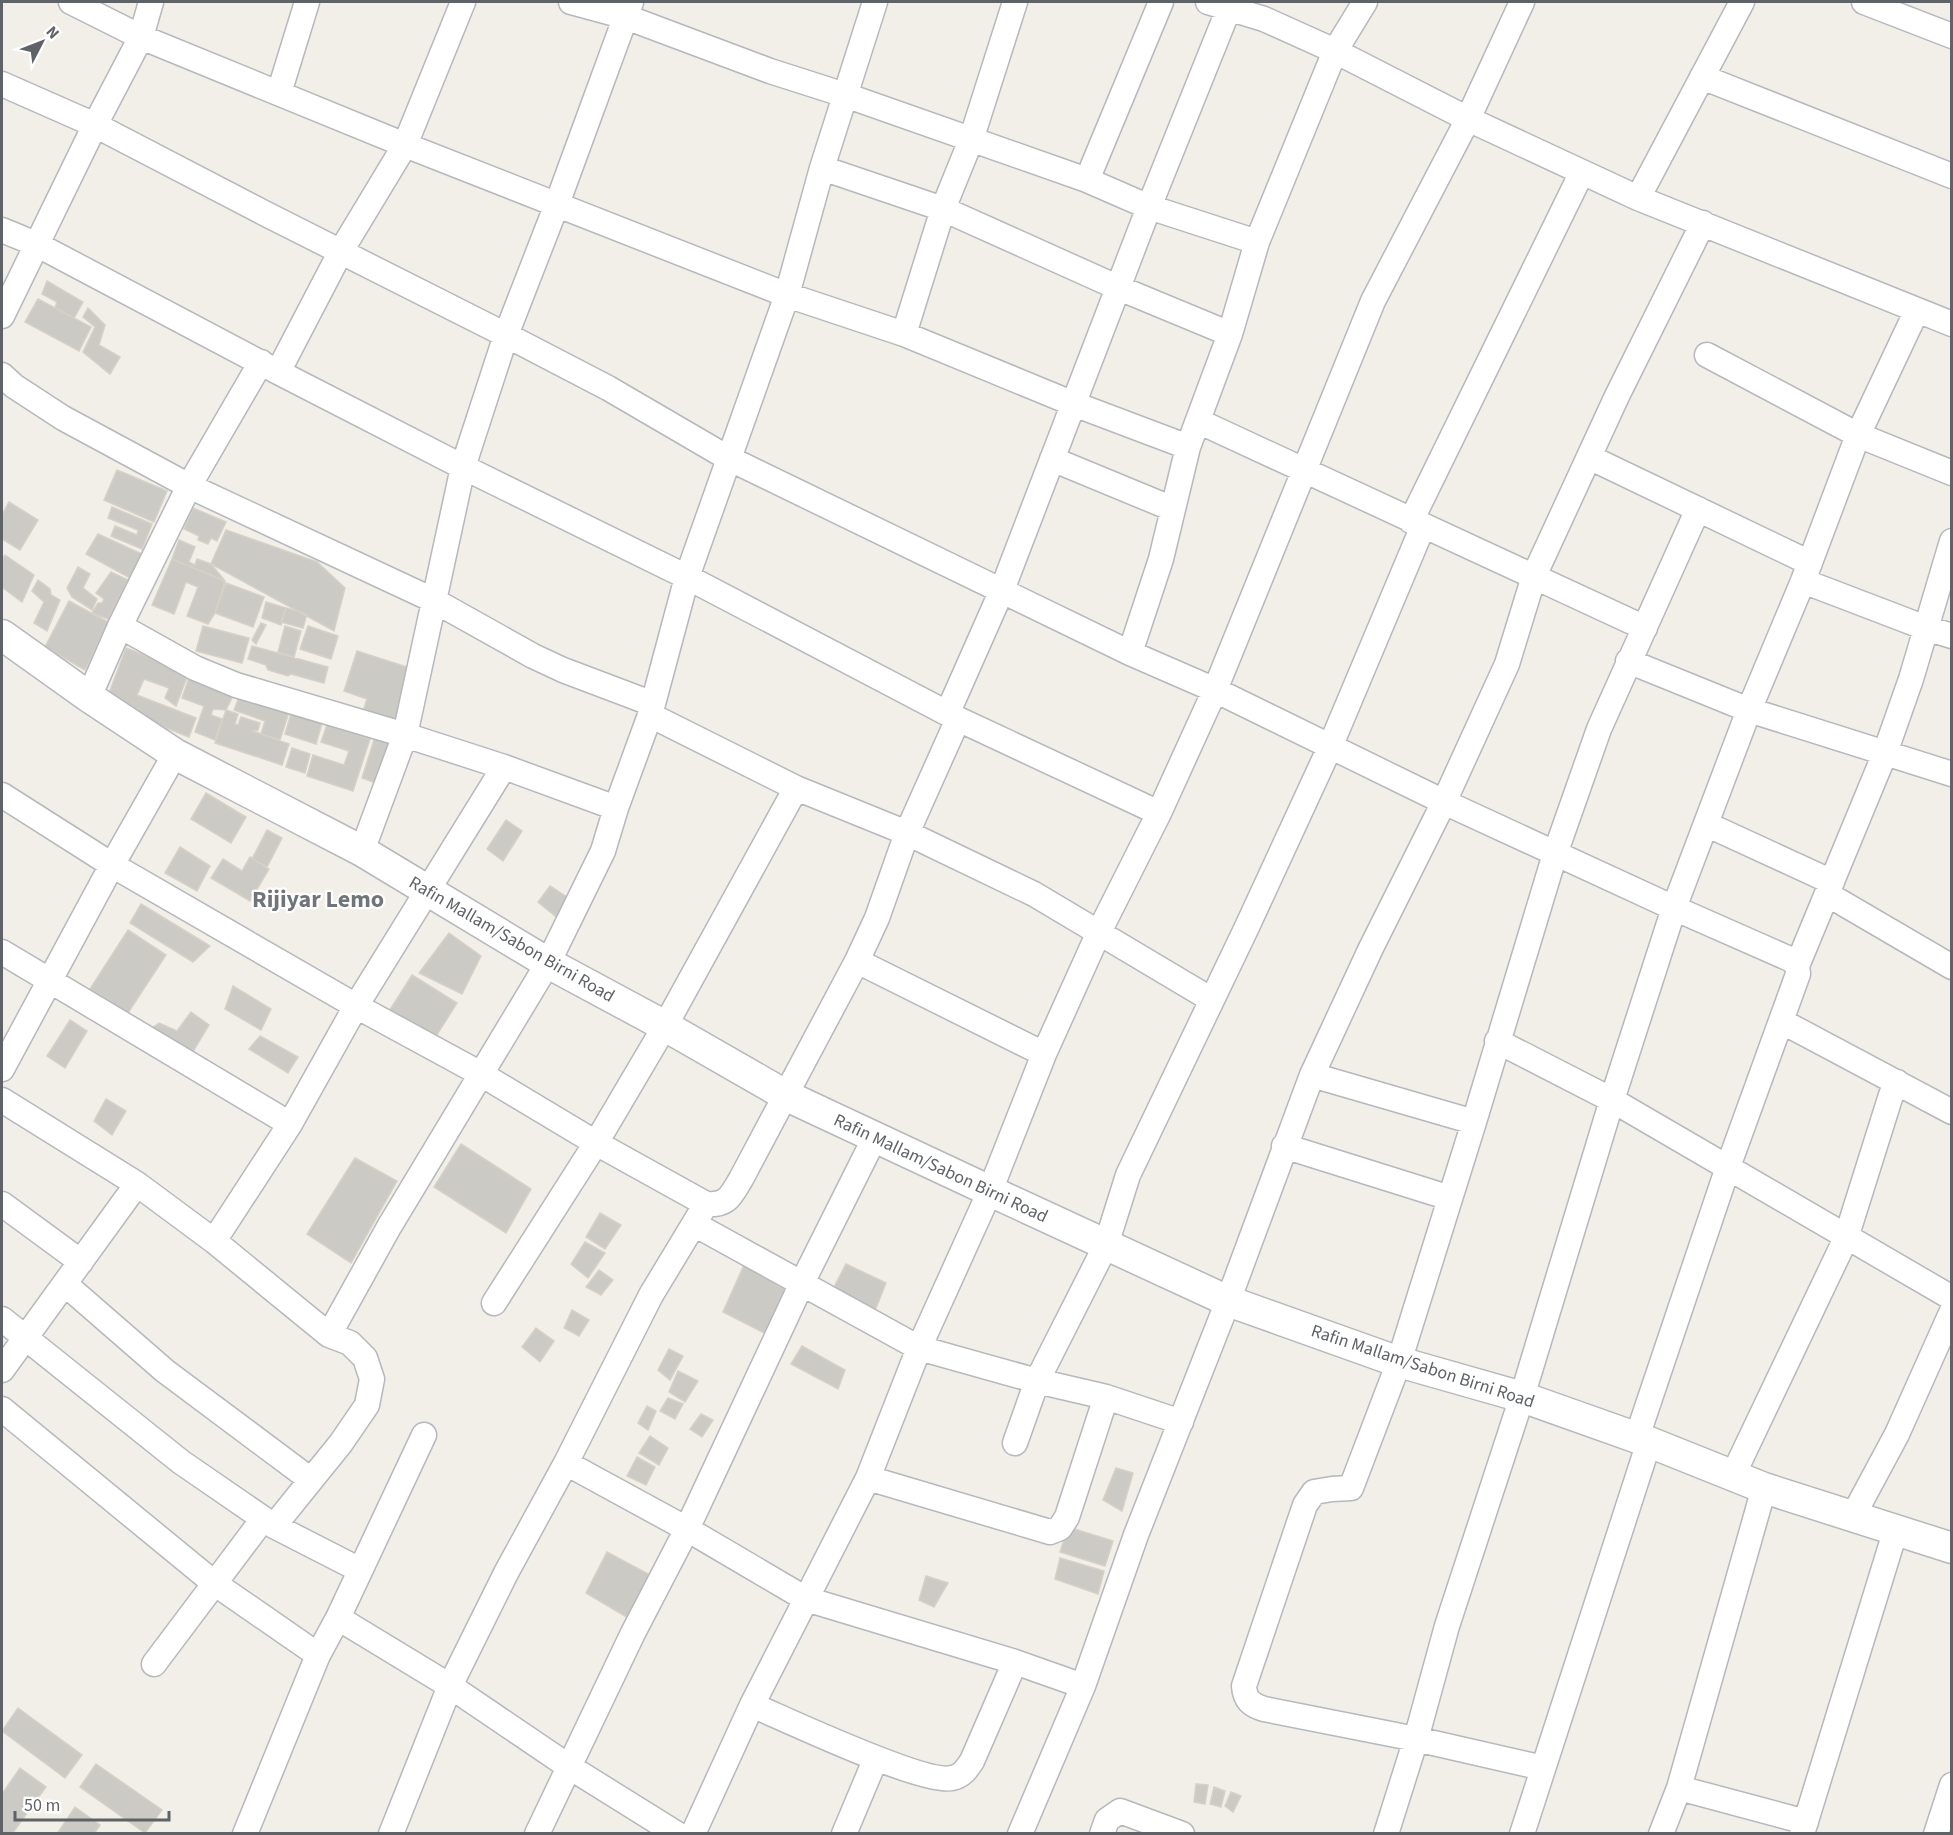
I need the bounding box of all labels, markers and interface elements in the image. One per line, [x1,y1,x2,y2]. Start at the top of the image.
north arrow [12,12,72,72]
text: N [41,21,64,44]
street label: Rafin Mallam/Sabon Birni Road [404,870,619,1009]
district label: Rijiyar Lemo [252,882,384,917]
street label: Rafin Mallam/Sabon Birni Road [830,1108,1052,1229]
street label: Rafin Mallam/Sabon Birni Road [1308,1318,1538,1414]
scale bar [15,1784,170,1822]
text: 50 m [24,1793,60,1818]

